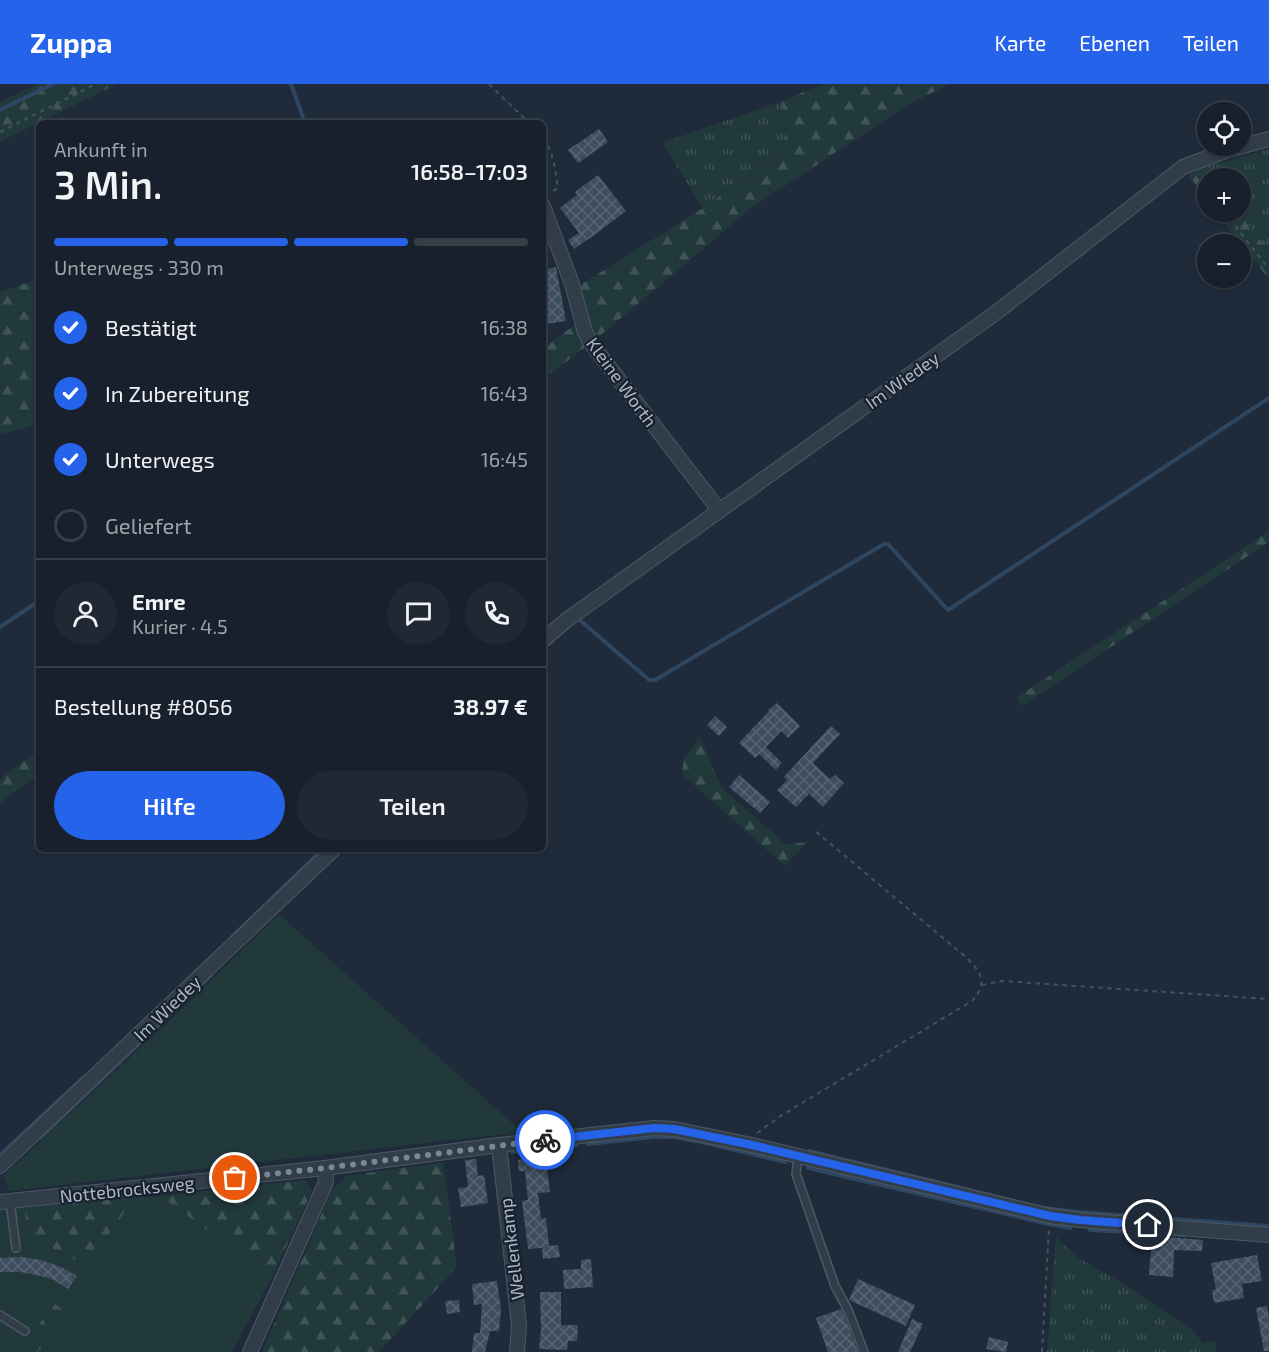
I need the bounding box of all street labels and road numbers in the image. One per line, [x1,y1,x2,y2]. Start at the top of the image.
street label: Kleine Worth [582,333,662,431]
street label: Im Wiedey [861,346,943,413]
street label: Im Wiedey [129,970,206,1045]
street label: Nottebrocksweg [59,1171,195,1207]
street label: Wellenkamp [494,1197,528,1301]

